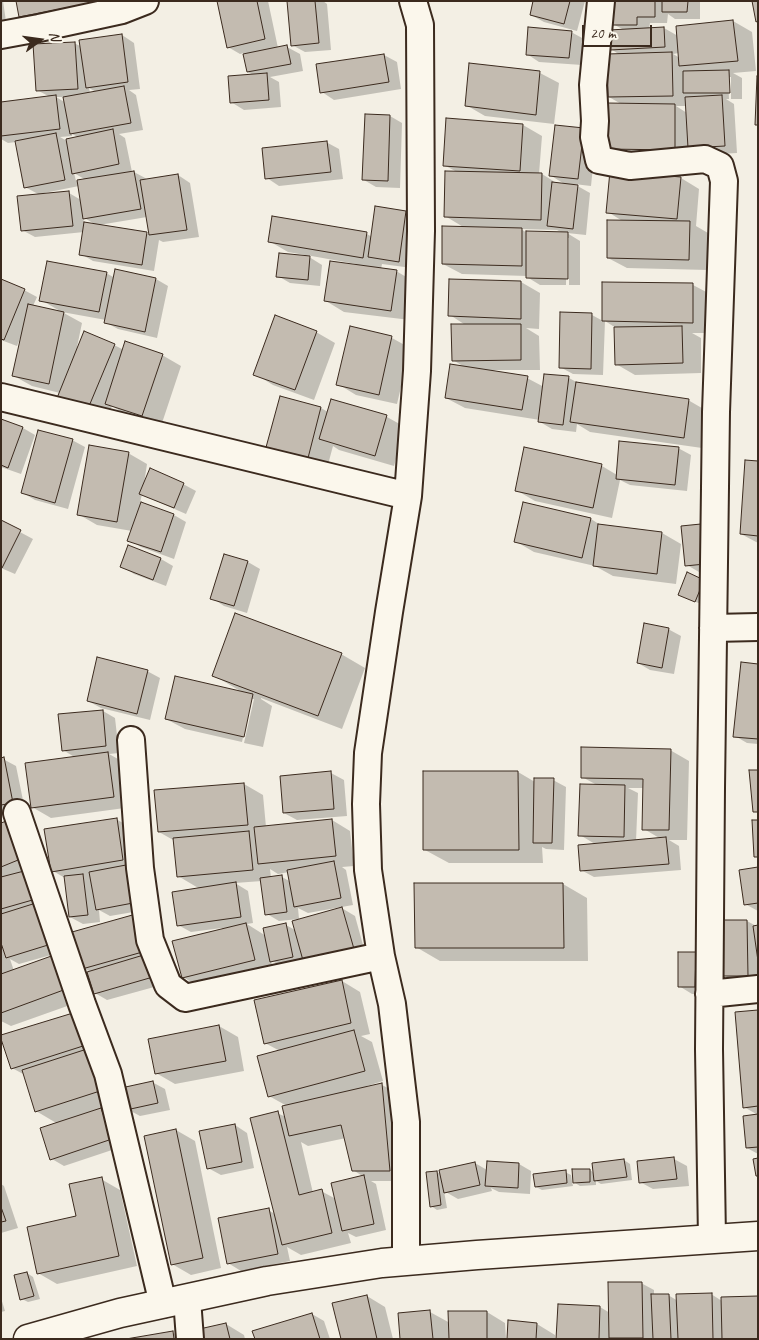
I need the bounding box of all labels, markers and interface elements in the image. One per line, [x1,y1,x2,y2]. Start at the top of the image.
north arrow [15,15,65,65]
scale bar [584,15,654,47]
text: 20 m [590,24,616,43]
text: N [46,30,64,43]

